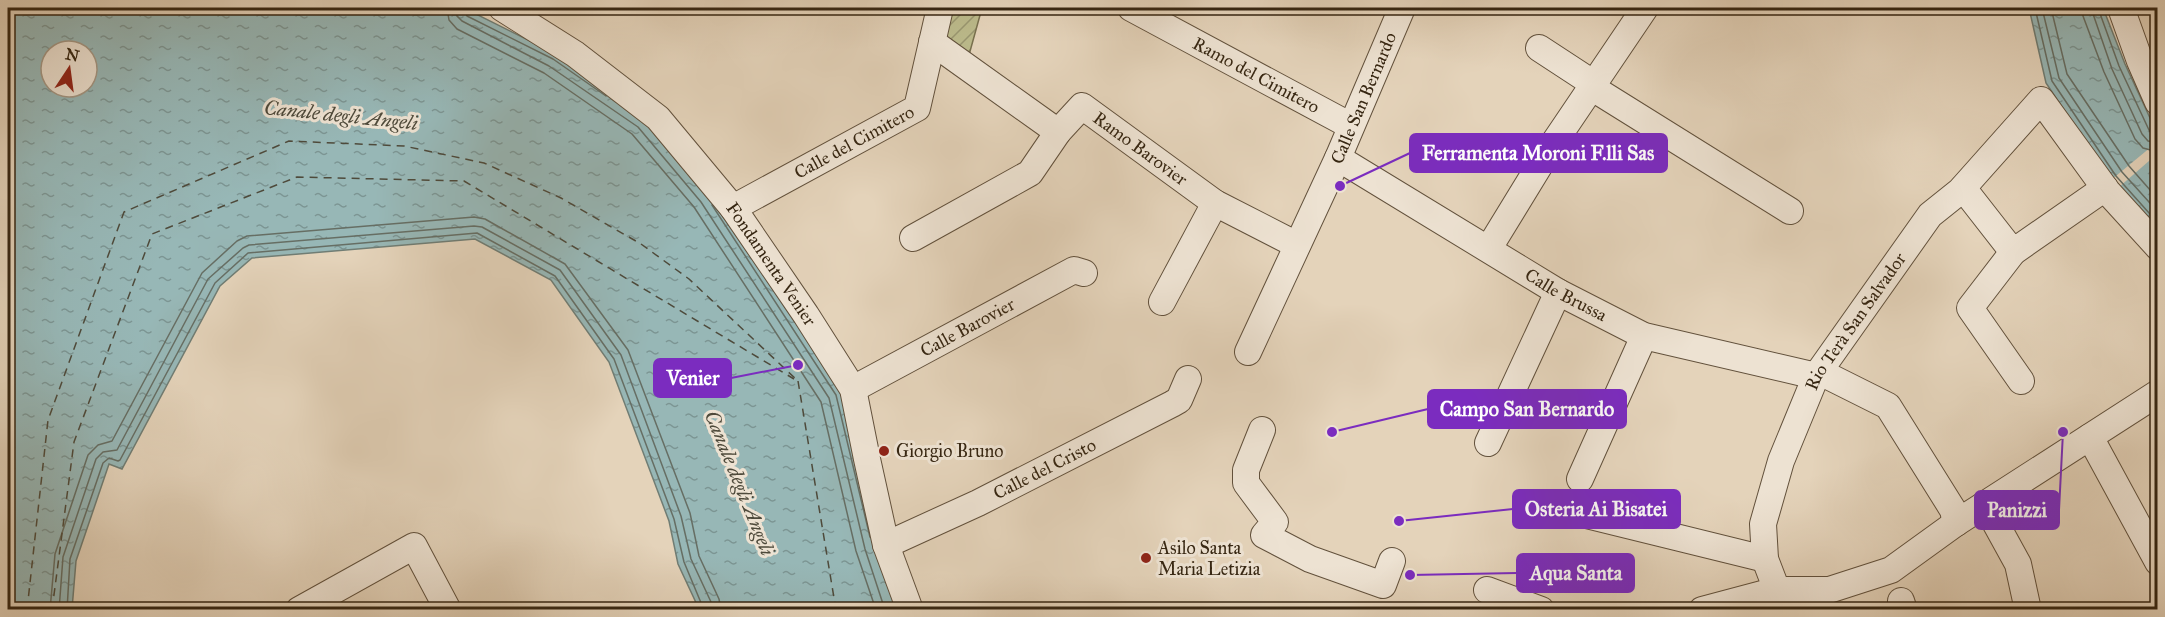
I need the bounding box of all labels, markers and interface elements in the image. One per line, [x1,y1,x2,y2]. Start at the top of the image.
street label: Calle San Bernardo [1326,29,1401,167]
street label: Ramo del Cimitero [1189,32,1323,118]
north arrow [39,39,99,99]
text: N [64,44,81,66]
water label: Canale degli Angeli [263,95,419,135]
street label: Calle del Cimitero [790,101,918,184]
street label: Ramo Barovier [1089,107,1192,190]
callout: Ferramenta Moroni F.lli Sas [1410,134,1667,172]
text: Ferramenta Moroni F.lli Sas [1422,141,1655,165]
street label: Fondamenta Venier [721,198,821,330]
street label: Rio Terà San Salvador [1800,248,1911,393]
street label: Calle Brussa [1521,264,1611,326]
street label: Calle Barovier [916,293,1019,362]
callout: Venier [654,359,731,397]
text: Venier [666,366,720,390]
callout: Campo San Bernardo [1428,390,1626,428]
text: Campo San Bernardo [1440,397,1614,422]
water label: Canale degli Angeli [700,407,780,559]
street label: Calle del Cristo [990,434,1100,504]
place label: Giorgio Bruno [896,440,1003,463]
marker: Giorgio Bruno [877,444,891,458]
callout: Osteria Ai Bisatei [1513,490,1680,528]
callout: Panizzi [1975,491,2059,529]
text: Osteria Ai Bisatei [1525,497,1668,521]
text: Panizzi [1987,498,2047,522]
place label: Asilo Santa Maria Letizia [1157,537,1261,580]
marker: Asilo Santa Maria Letizia [1139,551,1153,565]
callout: Aqua Santa [1517,554,1634,592]
text: Aqua Santa [1528,561,1623,586]

